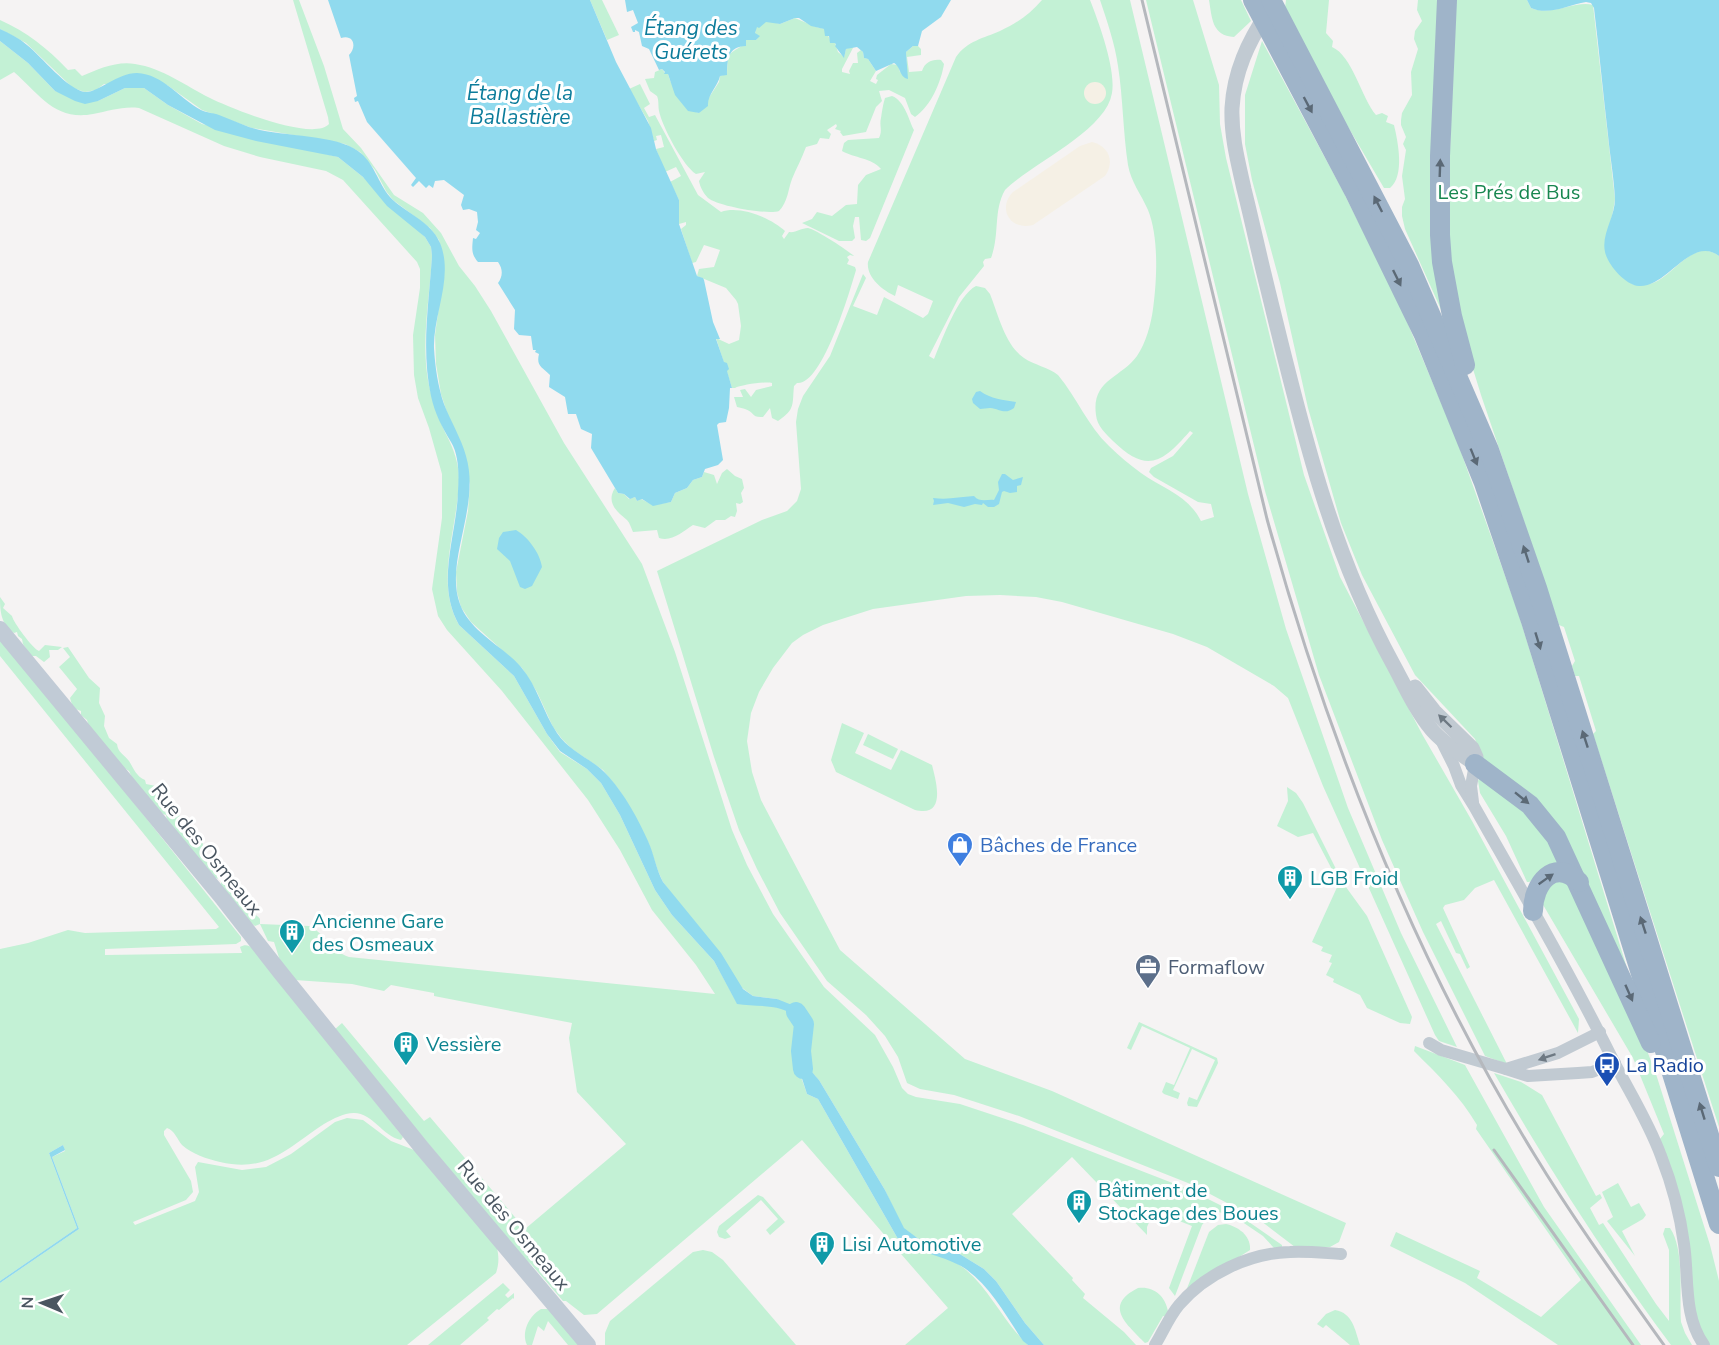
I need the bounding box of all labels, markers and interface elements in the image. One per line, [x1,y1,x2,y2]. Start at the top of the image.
water label: Étang des Guérets [644,14,738,66]
water label: Étang de la Ballastière [467,79,573,131]
one-way arrow [1303,96,1313,113]
one-way arrow [1435,158,1444,177]
park label: Les Prés de Bus [1438,179,1580,206]
one-way arrow [1373,195,1383,212]
one-way arrow [1392,270,1401,287]
one-way arrow [1470,448,1479,466]
one-way arrow [1520,545,1530,563]
one-way arrow [1533,632,1543,650]
one-way arrow [1438,715,1452,729]
one-way arrow [1579,730,1589,748]
street label: Rue des Osmeaux [145,778,269,921]
one-way arrow [1514,791,1529,804]
shop icon: Bâches de France [945,830,975,868]
place label: Bâches de France [980,832,1137,859]
building icon: LGB Froid [1275,863,1305,901]
place label: LGB Froid [1310,865,1399,892]
one-way arrow [1538,874,1555,885]
place label: Ancienne Gare des Osmeaux [312,908,444,958]
one-way arrow [1638,916,1648,934]
building icon: Ancienne Gare des Osmeaux [277,917,307,955]
office icon: Formaflow [1133,952,1163,990]
place label: Formaflow [1168,954,1265,981]
one-way arrow [1625,984,1634,1002]
building icon: Vessière [391,1029,421,1067]
place label: Vessière [425,1031,501,1058]
bus stop icon: La Radio [1592,1050,1622,1088]
place label: La Radio [1626,1052,1704,1079]
one-way arrow [1538,1053,1556,1063]
one-way arrow [1697,1102,1706,1120]
street label: Rue des Osmeaux [451,1154,576,1297]
place label: Bâtiment de Stockage des Boues [1098,1177,1279,1227]
building icon: Bâtiment de Stockage des Boues [1064,1187,1094,1225]
building icon: Lisi Automotive [807,1229,837,1267]
place label: Lisi Automotive [842,1231,981,1258]
north arrow [12,1273,72,1333]
text: N [17,1296,39,1309]

